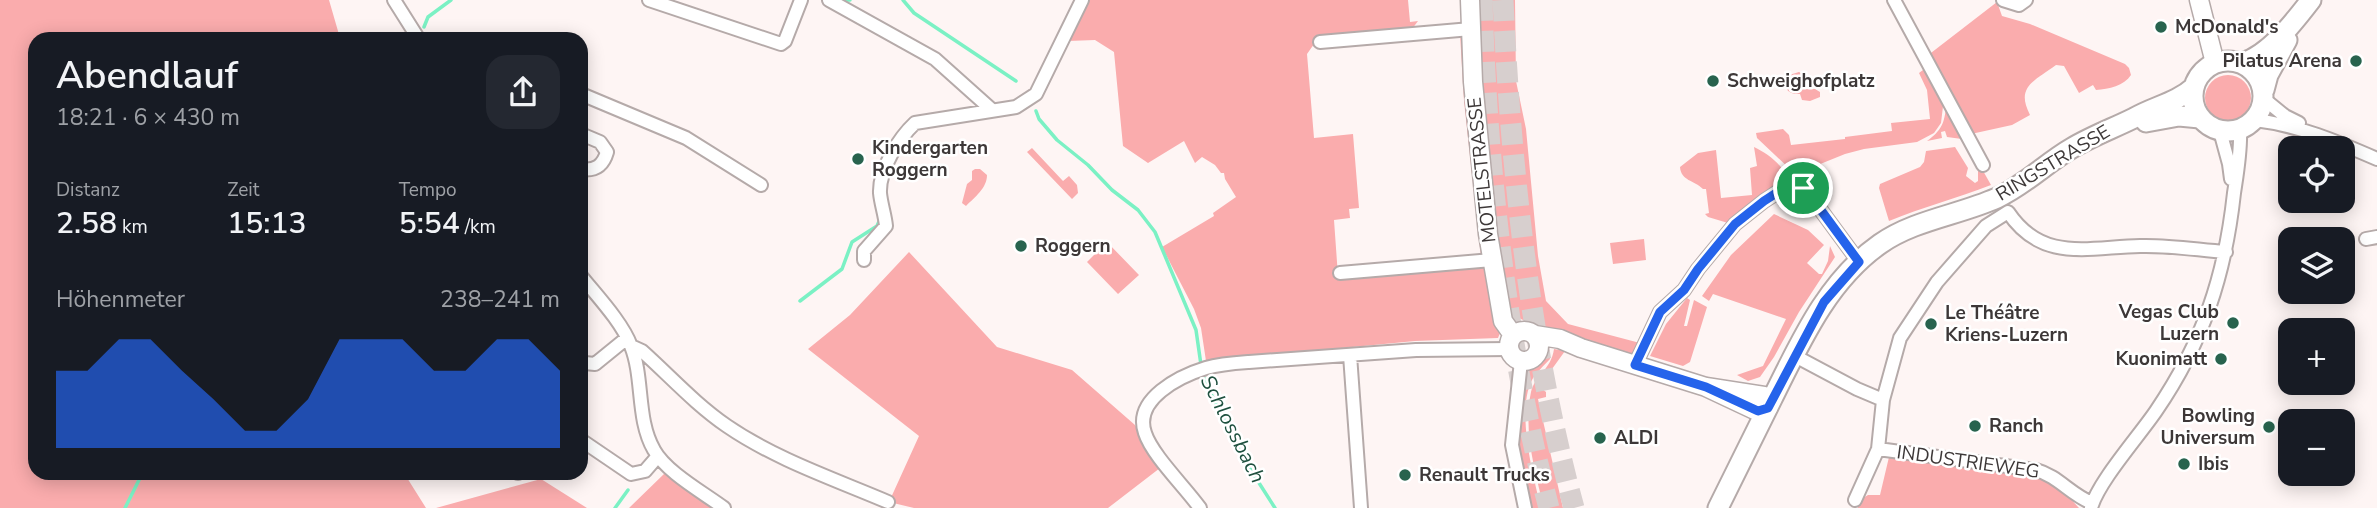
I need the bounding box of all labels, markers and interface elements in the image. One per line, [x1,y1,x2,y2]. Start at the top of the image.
place label: McDonald's [2175,14,2279,40]
marker: McDonald's [2153,19,2169,35]
place label: Pilatus Arena [2222,48,2342,74]
text: Abendlauf [56,50,238,101]
marker: Pilatus Arena [2348,53,2364,69]
button: share [486,55,560,129]
place label: Schweighofplatz [1727,68,1875,94]
marker: Schweighofplatz [1705,73,1721,89]
street label: MOTELSTRASSE [1461,96,1503,244]
text: 18:21 · 6 × 430 m [56,102,240,133]
street label: RINGSTRASSE [1991,119,2115,207]
place label: Kindergarten Roggern [872,135,988,183]
map controls [2278,136,2355,486]
button: locate [2278,136,2355,213]
marker: Kindergarten Roggern [850,151,866,167]
pin [1773,158,1833,218]
icon: arrive [1784,169,1822,207]
text: Distanz [56,177,120,203]
text: Zeit [227,177,259,203]
text: Tempo [399,177,457,203]
text: 2.58 [56,203,117,244]
text: 15:13 [227,203,306,244]
text: 5:54 [399,203,460,244]
text: km [117,214,148,240]
text: /km [460,214,496,240]
button: layers [2278,227,2355,304]
place label: Roggern [1035,233,1111,259]
marker: Roggern [1013,238,1029,254]
text: Höhenmeter [56,284,185,315]
text: 238–241 m [440,284,560,315]
place label: Vegas Club Luzern [2118,299,2219,347]
place label: Le Théâtre Kriens-Luzern [1945,300,2068,348]
marker: Vegas Club Luzern [2225,315,2241,331]
marker: Le Théâtre Kriens-Luzern [1923,316,1939,332]
button: + [2278,318,2355,395]
place label: Kuonimatt [2116,346,2208,372]
marker: Kuonimatt [2213,351,2229,367]
water label: Schlossbach [1194,370,1272,488]
place label: Bowling Universum [2161,403,2255,451]
button: − [2278,409,2355,486]
place label: Ranch [1989,413,2044,439]
marker: Ranch [1967,418,1983,434]
marker: Bowling Universum [2261,419,2277,435]
place label: ALDI [1614,425,1659,451]
marker: ALDI [1592,430,1608,446]
street label: INDUSTRIEWEG [1895,439,2041,485]
place label: Ibis [2198,451,2229,477]
marker: Ibis [2176,456,2192,472]
place label: Renault Trucks [1419,462,1550,488]
marker: Renault Trucks [1397,467,1413,483]

